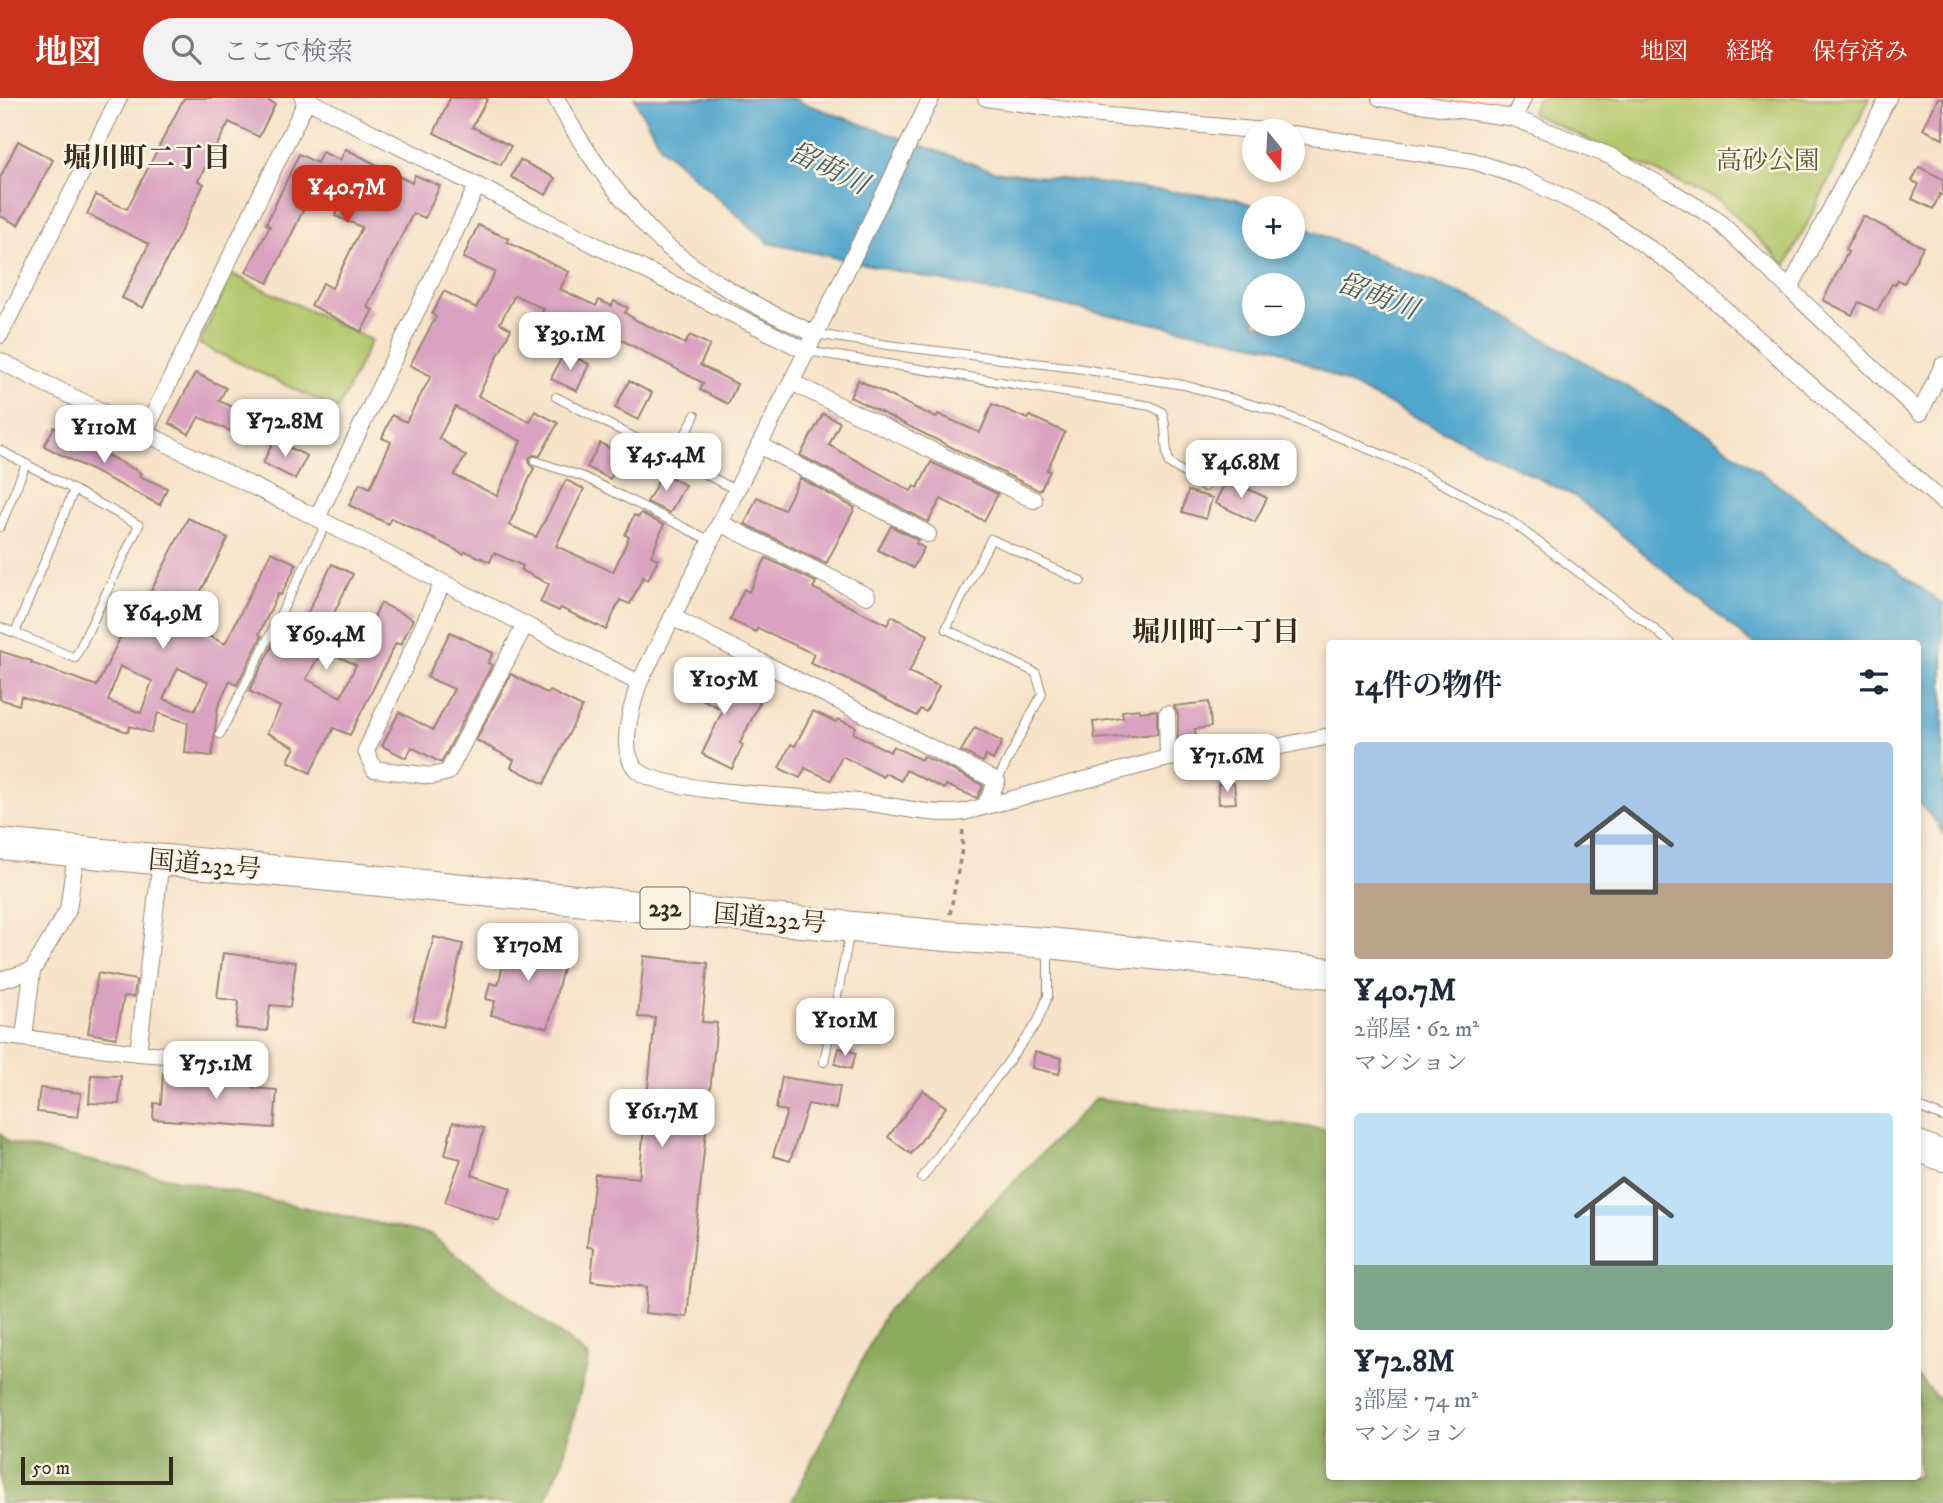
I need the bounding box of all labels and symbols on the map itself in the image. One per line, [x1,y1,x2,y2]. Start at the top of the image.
north arrow [1242,119,1306,182]
water label: 留萌川 [783,134,876,204]
district label: 堀川町二丁目 [63,141,231,176]
park label: 高砂公園 [1716,145,1820,178]
pin: ¥40.7M [290,166,404,225]
water label: 留萌川 [1332,265,1426,329]
pin: ¥39.1M [513,313,627,372]
pin: ¥72.8M [228,400,342,459]
pin: ¥110M [55,406,153,465]
pin: ¥45.4M [609,434,723,493]
pin: ¥46.8M [1184,440,1298,500]
pin: ¥64.9M [106,592,220,651]
pin: ¥69.4M [269,612,383,672]
district label: 堀川町一丁目 [1132,615,1300,650]
pin: ¥105M [675,658,773,717]
pin: ¥71.6M [1170,734,1284,794]
street label: 国道232号 [147,844,263,887]
road number: 232 [640,888,690,928]
street label: 国道232号 [712,898,828,941]
pin: ¥170M [479,924,577,983]
pin: ¥101M [796,998,894,1058]
pin: ¥75.1M [159,1042,273,1101]
pin: ¥61.7M [605,1090,719,1149]
scale bar [21,1454,173,1486]

